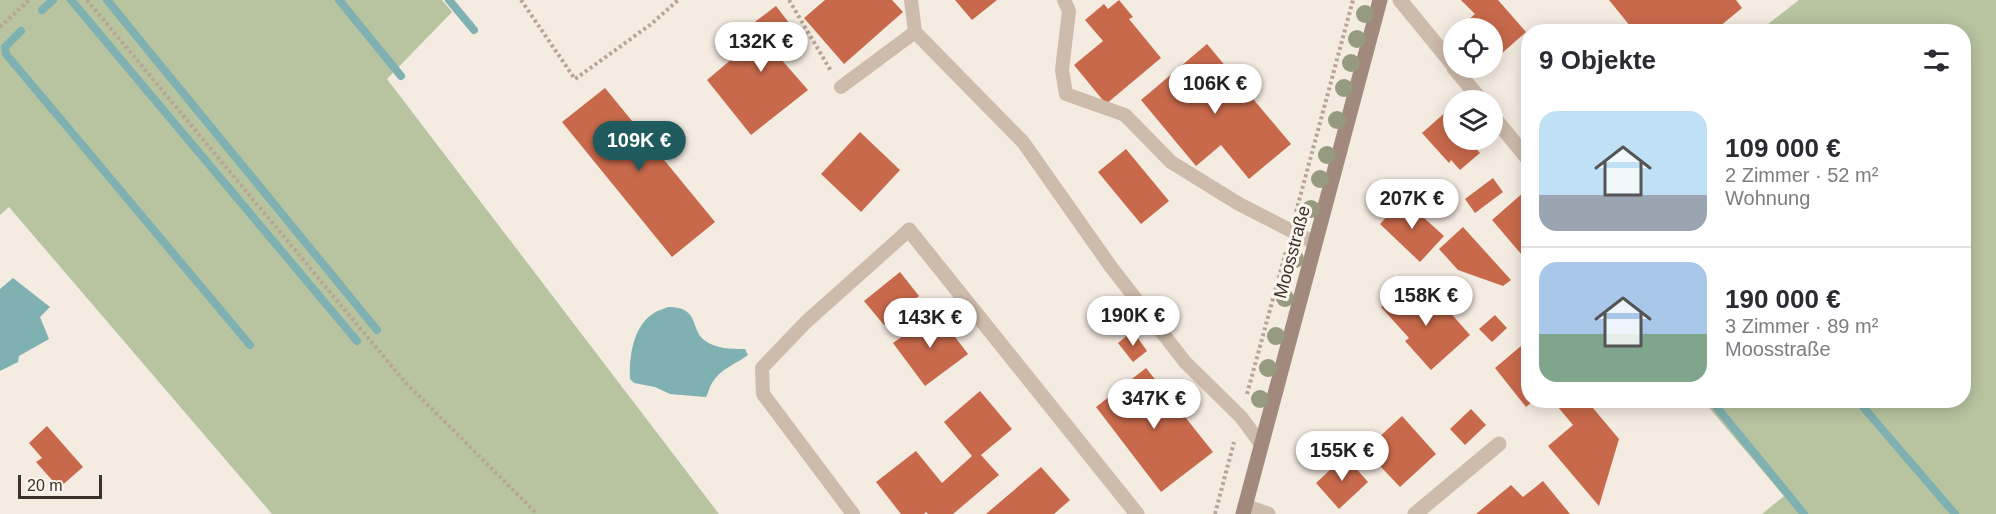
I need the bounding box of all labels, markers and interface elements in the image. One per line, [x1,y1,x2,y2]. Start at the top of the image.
map controls [1443,18,1503,150]
button: locate [1443,18,1503,78]
pin: 132K € [712,22,810,73]
text: 132K € [729,30,793,52]
icon: filters [1920,44,1953,77]
text: 9 Objekte [1539,45,1656,75]
pin: 106K € [1166,64,1264,115]
text: 106K € [1183,72,1247,94]
button: layers [1443,90,1503,150]
pin: 109K € [590,121,688,172]
text: 109K € [607,129,671,151]
text: 109 000 € [1725,133,1841,163]
icon: home [1587,135,1659,207]
text: 2 Zimmer · 52 m² [1725,164,1878,186]
pin: 207K € [1363,179,1461,230]
text: 207K € [1380,187,1444,209]
text: Wohnung [1725,187,1810,209]
street label: Moosstraße [1270,204,1314,300]
pin: 158K € [1377,276,1475,327]
text: 158K € [1394,284,1458,306]
text: 190 000 € [1725,284,1841,314]
icon: home [1587,286,1659,358]
pin: 190K € [1084,296,1182,347]
pin: 143K € [881,298,979,349]
text: 190K € [1101,304,1165,326]
text: 143K € [898,306,962,328]
text: 3 Zimmer · 89 m² [1725,315,1878,337]
text: Moosstraße [1725,338,1831,360]
pin: 347K € [1105,379,1203,430]
text: 347K € [1122,387,1186,409]
pin: 155K € [1293,431,1391,482]
text: 155K € [1310,439,1374,461]
scale bar [18,472,102,500]
text: 20 m [27,477,63,494]

